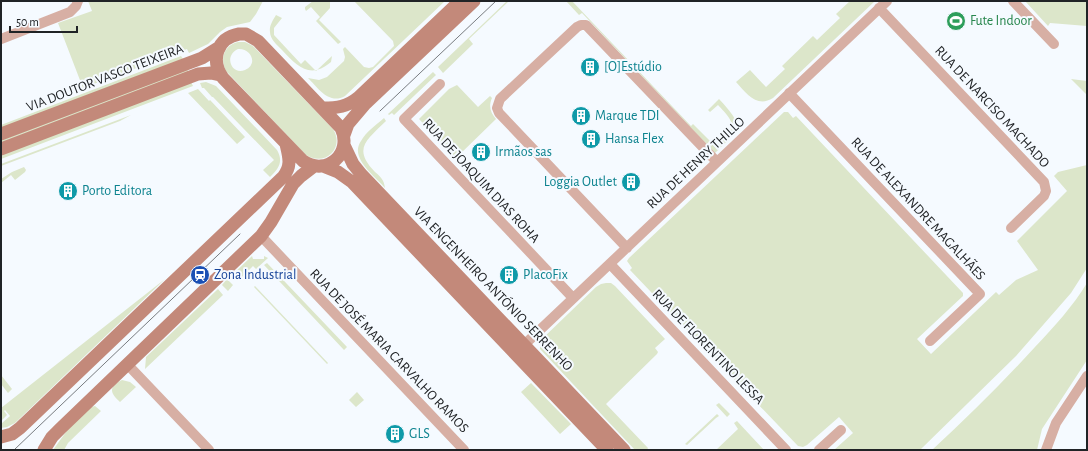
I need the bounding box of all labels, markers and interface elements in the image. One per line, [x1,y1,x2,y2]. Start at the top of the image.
scale bar [10,8,77,34]
sports icon: Fute Indoor [945,10,967,32]
place label: Fute Indoor [970,14,1032,28]
text: 50 m [16,16,39,28]
street label: VIA DOUTOR VASCO TEIXEIRA [25,42,185,114]
street label: RUA DE NARCISO MACHADO [932,44,1052,171]
building icon: [O]Estúdio [579,56,601,78]
place label: [O]Estúdio [604,60,662,74]
building icon: Marque TDI [570,105,592,127]
place label: Marque TDI [595,109,659,123]
street label: RUA DE HENRY THILLO [645,114,748,212]
street label: RUA DE JOAQUIM DIAS ROHA [420,116,542,246]
building icon: Hansa Flex [580,128,602,150]
place label: Hansa Flex [605,132,664,146]
street label: RUA DE ALEXANDRE MAGALHÃES [848,134,989,283]
building icon: Irmãos sas [470,141,492,163]
place label: Irmãos sas [495,145,552,159]
building icon: Loggia Outlet [620,171,642,193]
place label: Loggia Outlet [544,175,618,189]
building icon: Porto Editora [57,180,79,202]
place label: Porto Editora [82,184,153,198]
street label: VIA ENGENHEIRO ANTÓNIO SERRENHO [411,202,577,374]
station icon: Zona Industrial [189,264,211,286]
street label: RUA DE JOSÉ MARIA CARVALHO RAMOS [307,264,473,436]
building icon: PlacoFix [498,264,520,286]
place label: Zona Industrial [214,268,296,282]
place label: PlacoFix [523,268,568,282]
street label: RUA DE FLORENTINO LESSA [650,287,766,407]
building icon: GLS [384,423,406,445]
place label: GLS [409,427,430,441]

